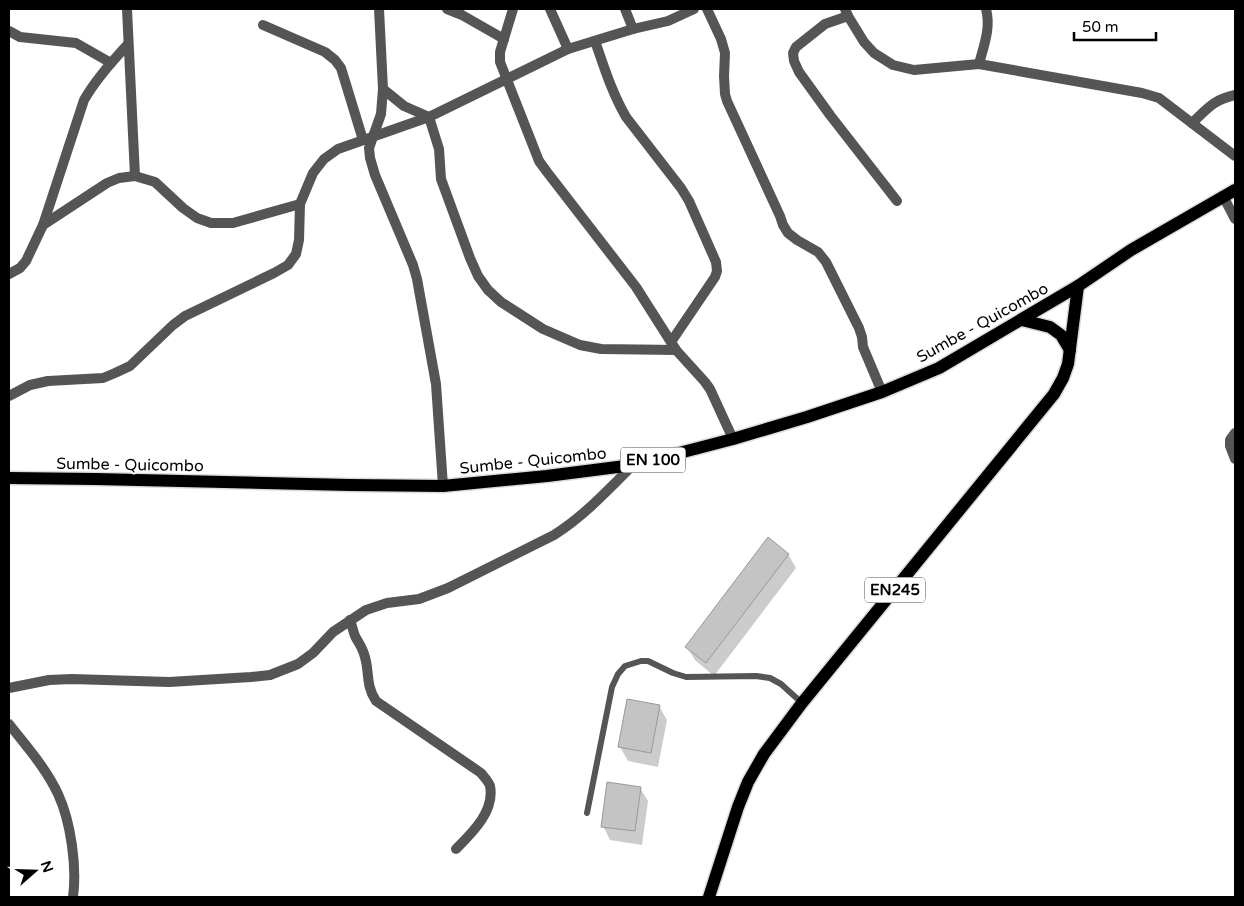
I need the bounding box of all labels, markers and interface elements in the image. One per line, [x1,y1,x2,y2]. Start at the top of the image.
scale bar [1074,10,1156,42]
text: 50 m [1082,18,1119,36]
street label: Sumbe - Quicombo [913,278,1052,367]
street label: Sumbe - Quicombo [459,443,607,479]
road number: EN 100 [620,448,686,472]
street label: Sumbe - Quicombo [56,454,204,476]
road number: EN245 [865,578,925,602]
north arrow [10,846,60,896]
text: N [37,859,57,875]

